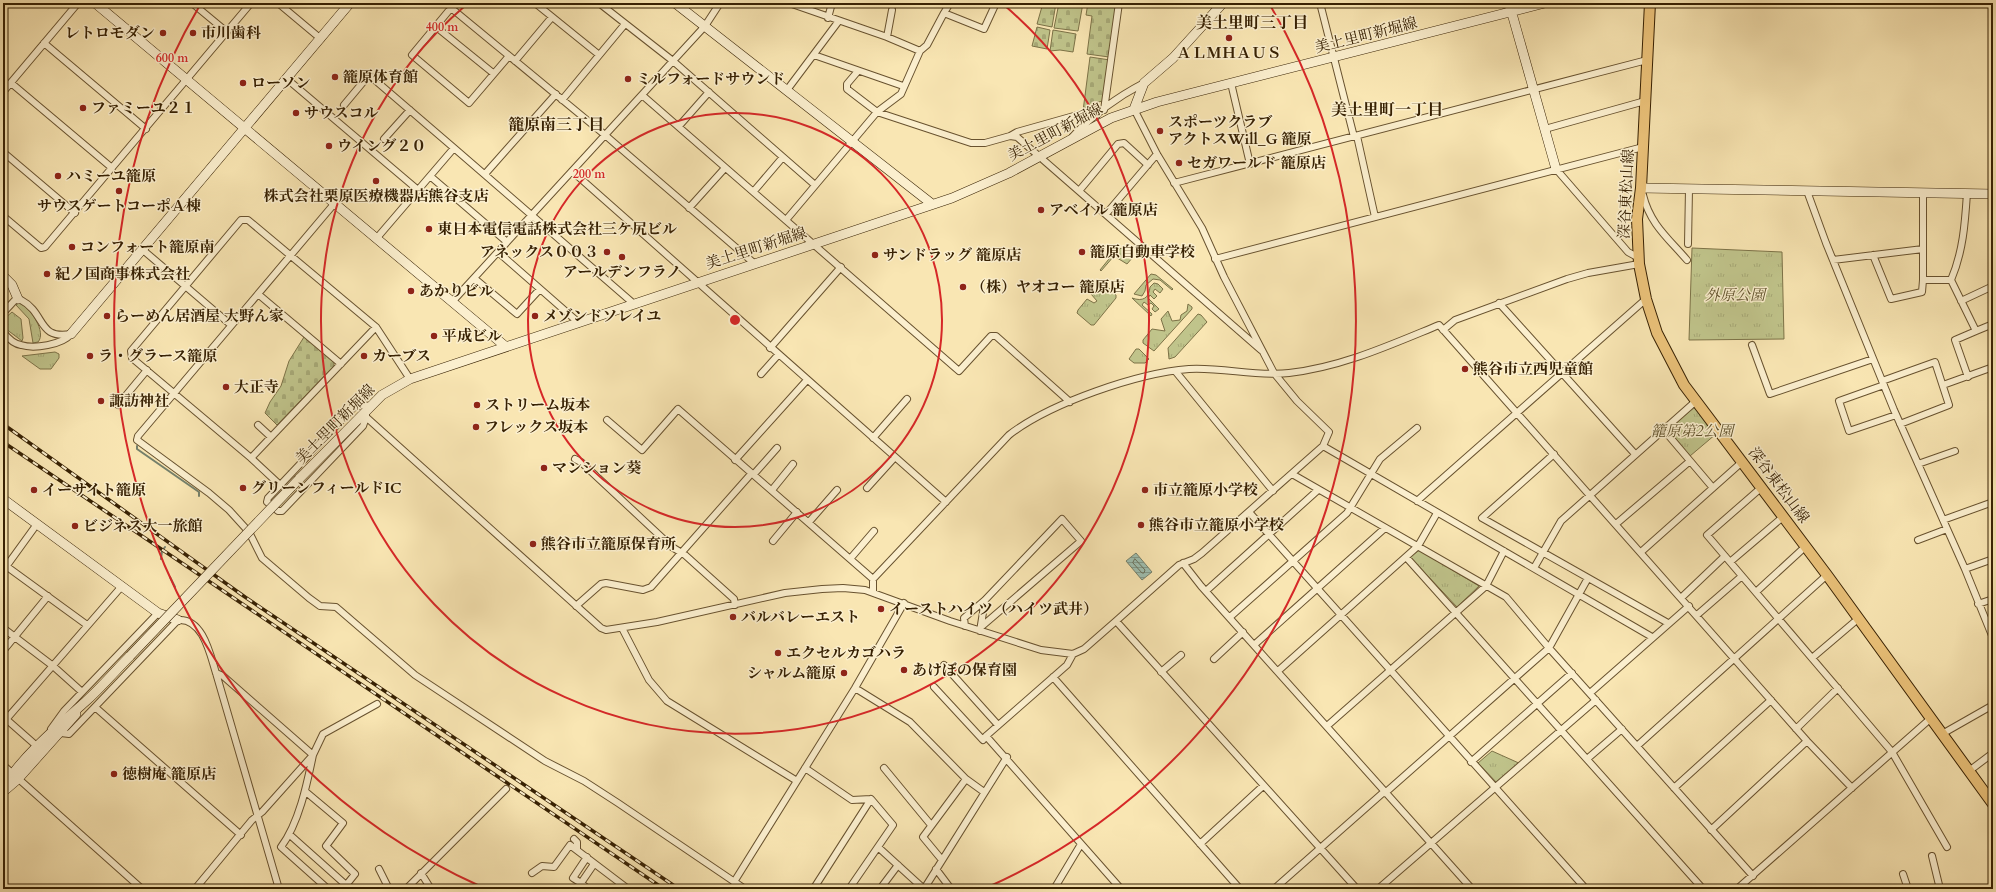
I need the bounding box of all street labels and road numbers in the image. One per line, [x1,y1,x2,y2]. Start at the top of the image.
street label: 美土里町新堀線 [1313,13,1419,57]
street label: 美土里町新堀線 [1004,99,1106,165]
street label: 深谷東松山線 [1614,149,1638,239]
street label: 美土里町新堀線 [703,222,809,274]
street label: 美土里町新堀線 [291,380,379,468]
street label: 深谷東松山線 [1744,443,1814,527]

